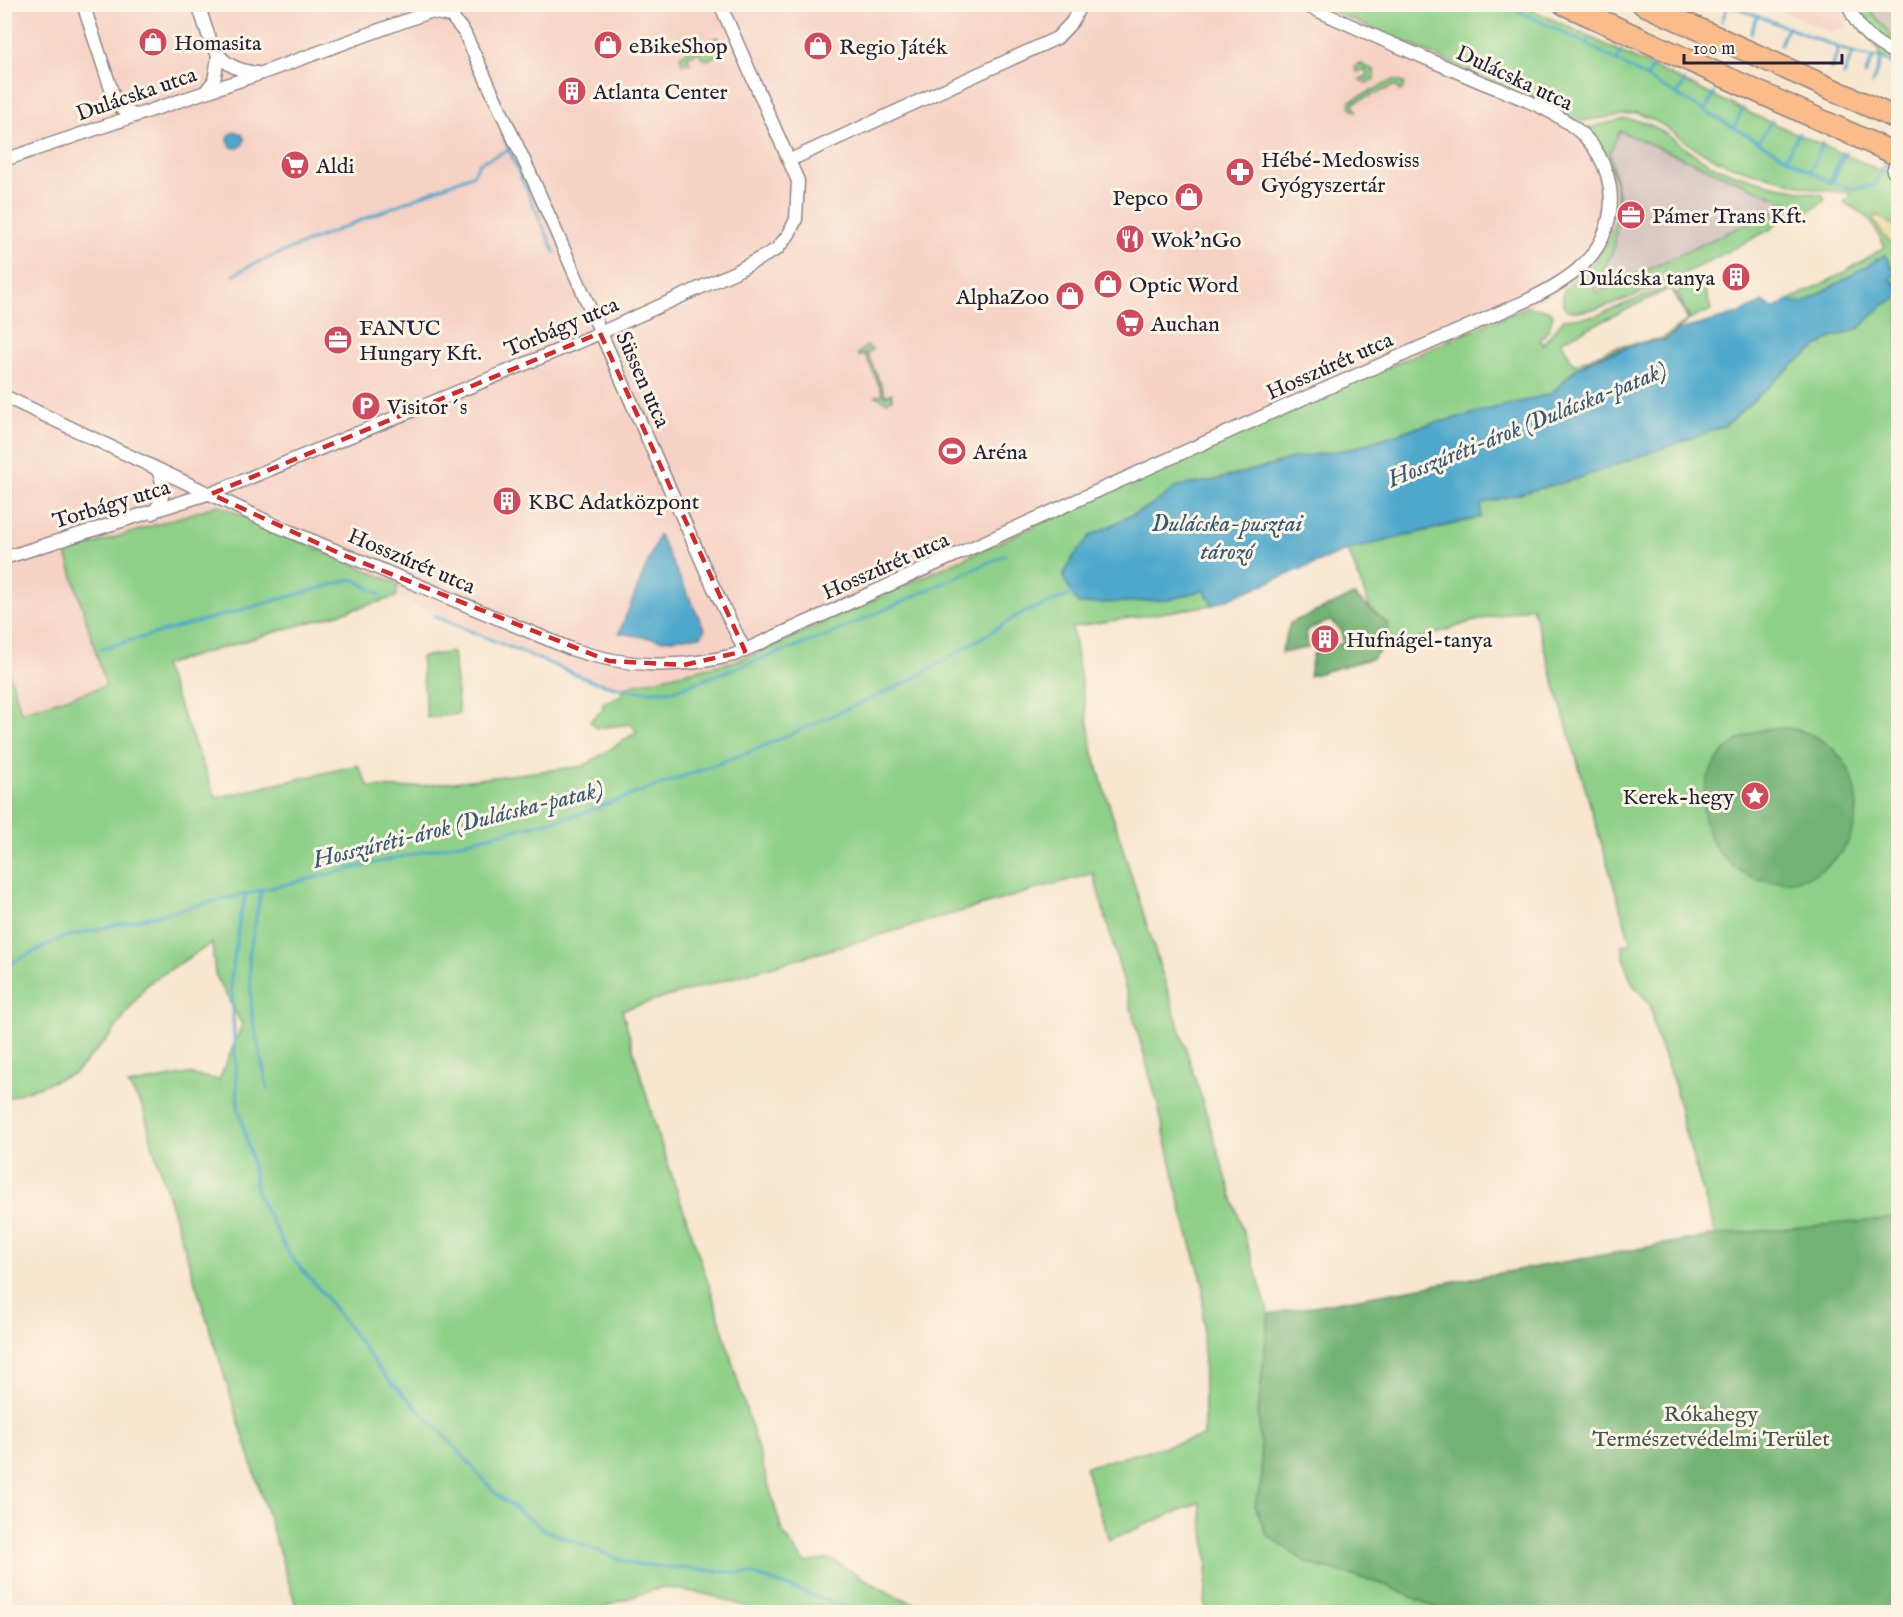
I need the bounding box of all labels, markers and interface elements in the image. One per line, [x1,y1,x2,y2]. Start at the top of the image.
shop icon: Homasita [137,26,169,58]
scale bar [1684,27,1842,65]
shop icon: eBikeShop [592,29,624,61]
place label: Homasita [174,30,262,58]
shop icon: Regio Játék [802,30,834,62]
place label: eBikeShop [629,33,728,61]
place label: Regio Játék [839,34,948,62]
text: 100 m [1693,38,1735,61]
street label: Dulácska utca [1451,40,1578,118]
street label: Dulácska utca [73,61,201,129]
building icon: Atlanta Center [556,75,588,107]
place label: Atlanta Center [592,79,728,107]
place label: Hébé-Medoswiss Gyógyszertár [1261,147,1420,200]
supermarket icon: Aldi [279,149,311,181]
place label: Aldi [315,153,355,181]
pharmacy icon: Hébé-Medoswiss Gyógyszertár [1224,156,1256,188]
shop icon: Pepco [1173,181,1205,213]
place label: Pepco [1112,185,1168,213]
office icon: Pámer Trans Kft. [1615,199,1647,231]
place label: Pámer Trans Kft. [1652,203,1806,231]
restaurant icon: Wok'nGo [1114,223,1146,255]
place label: Wok'nGo [1151,227,1242,255]
building icon: Dulácska tanya [1720,261,1752,293]
place label: Dulácska tanya [1578,265,1715,293]
shop icon: Optic Word [1092,268,1124,300]
place label: Optic Word [1129,272,1238,300]
shop icon: AlphaZoo [1054,280,1086,312]
place label: AlphaZoo [955,284,1049,312]
street label: Torbágy utca [500,291,624,364]
supermarket icon: Auchan [1114,307,1146,339]
place label: Auchan [1150,311,1220,339]
place label: FANUC Hungary Kft. [359,315,482,368]
office icon: FANUC Hungary Kft. [322,324,354,356]
street label: Hosszúrét utca [1262,326,1398,407]
street label: Süssen utca [608,327,676,433]
water label: Hosszúréti-árok (Dulácska-patak) [1382,355,1672,496]
parking icon: Visitor´s [350,390,382,422]
place label: Visitor´s [386,394,467,422]
sports icon: Aréna [936,435,968,467]
place label: Aréna [972,439,1028,467]
street label: Torbágy utca [49,474,174,536]
building icon: KBC Adatközpont [491,485,523,517]
place label: KBC Adatközpont [528,489,700,517]
water label: Dulácska-pusztai tározó [1151,509,1305,568]
street label: Hosszúrét utca [343,522,480,601]
street label: Hosszúrét utca [818,526,954,607]
building icon: Hufnágel-tanya [1309,623,1341,655]
place label: Hufnágel-tanya [1346,627,1493,655]
water label: Hosszúréti-árok (Dulácska-patak) [309,774,607,877]
place icon: Kerek-hegy [1739,780,1771,812]
place label: Kerek-hegy [1623,784,1734,812]
park label: Rókahegy Természetvédelmi Terület [1592,1401,1830,1454]

